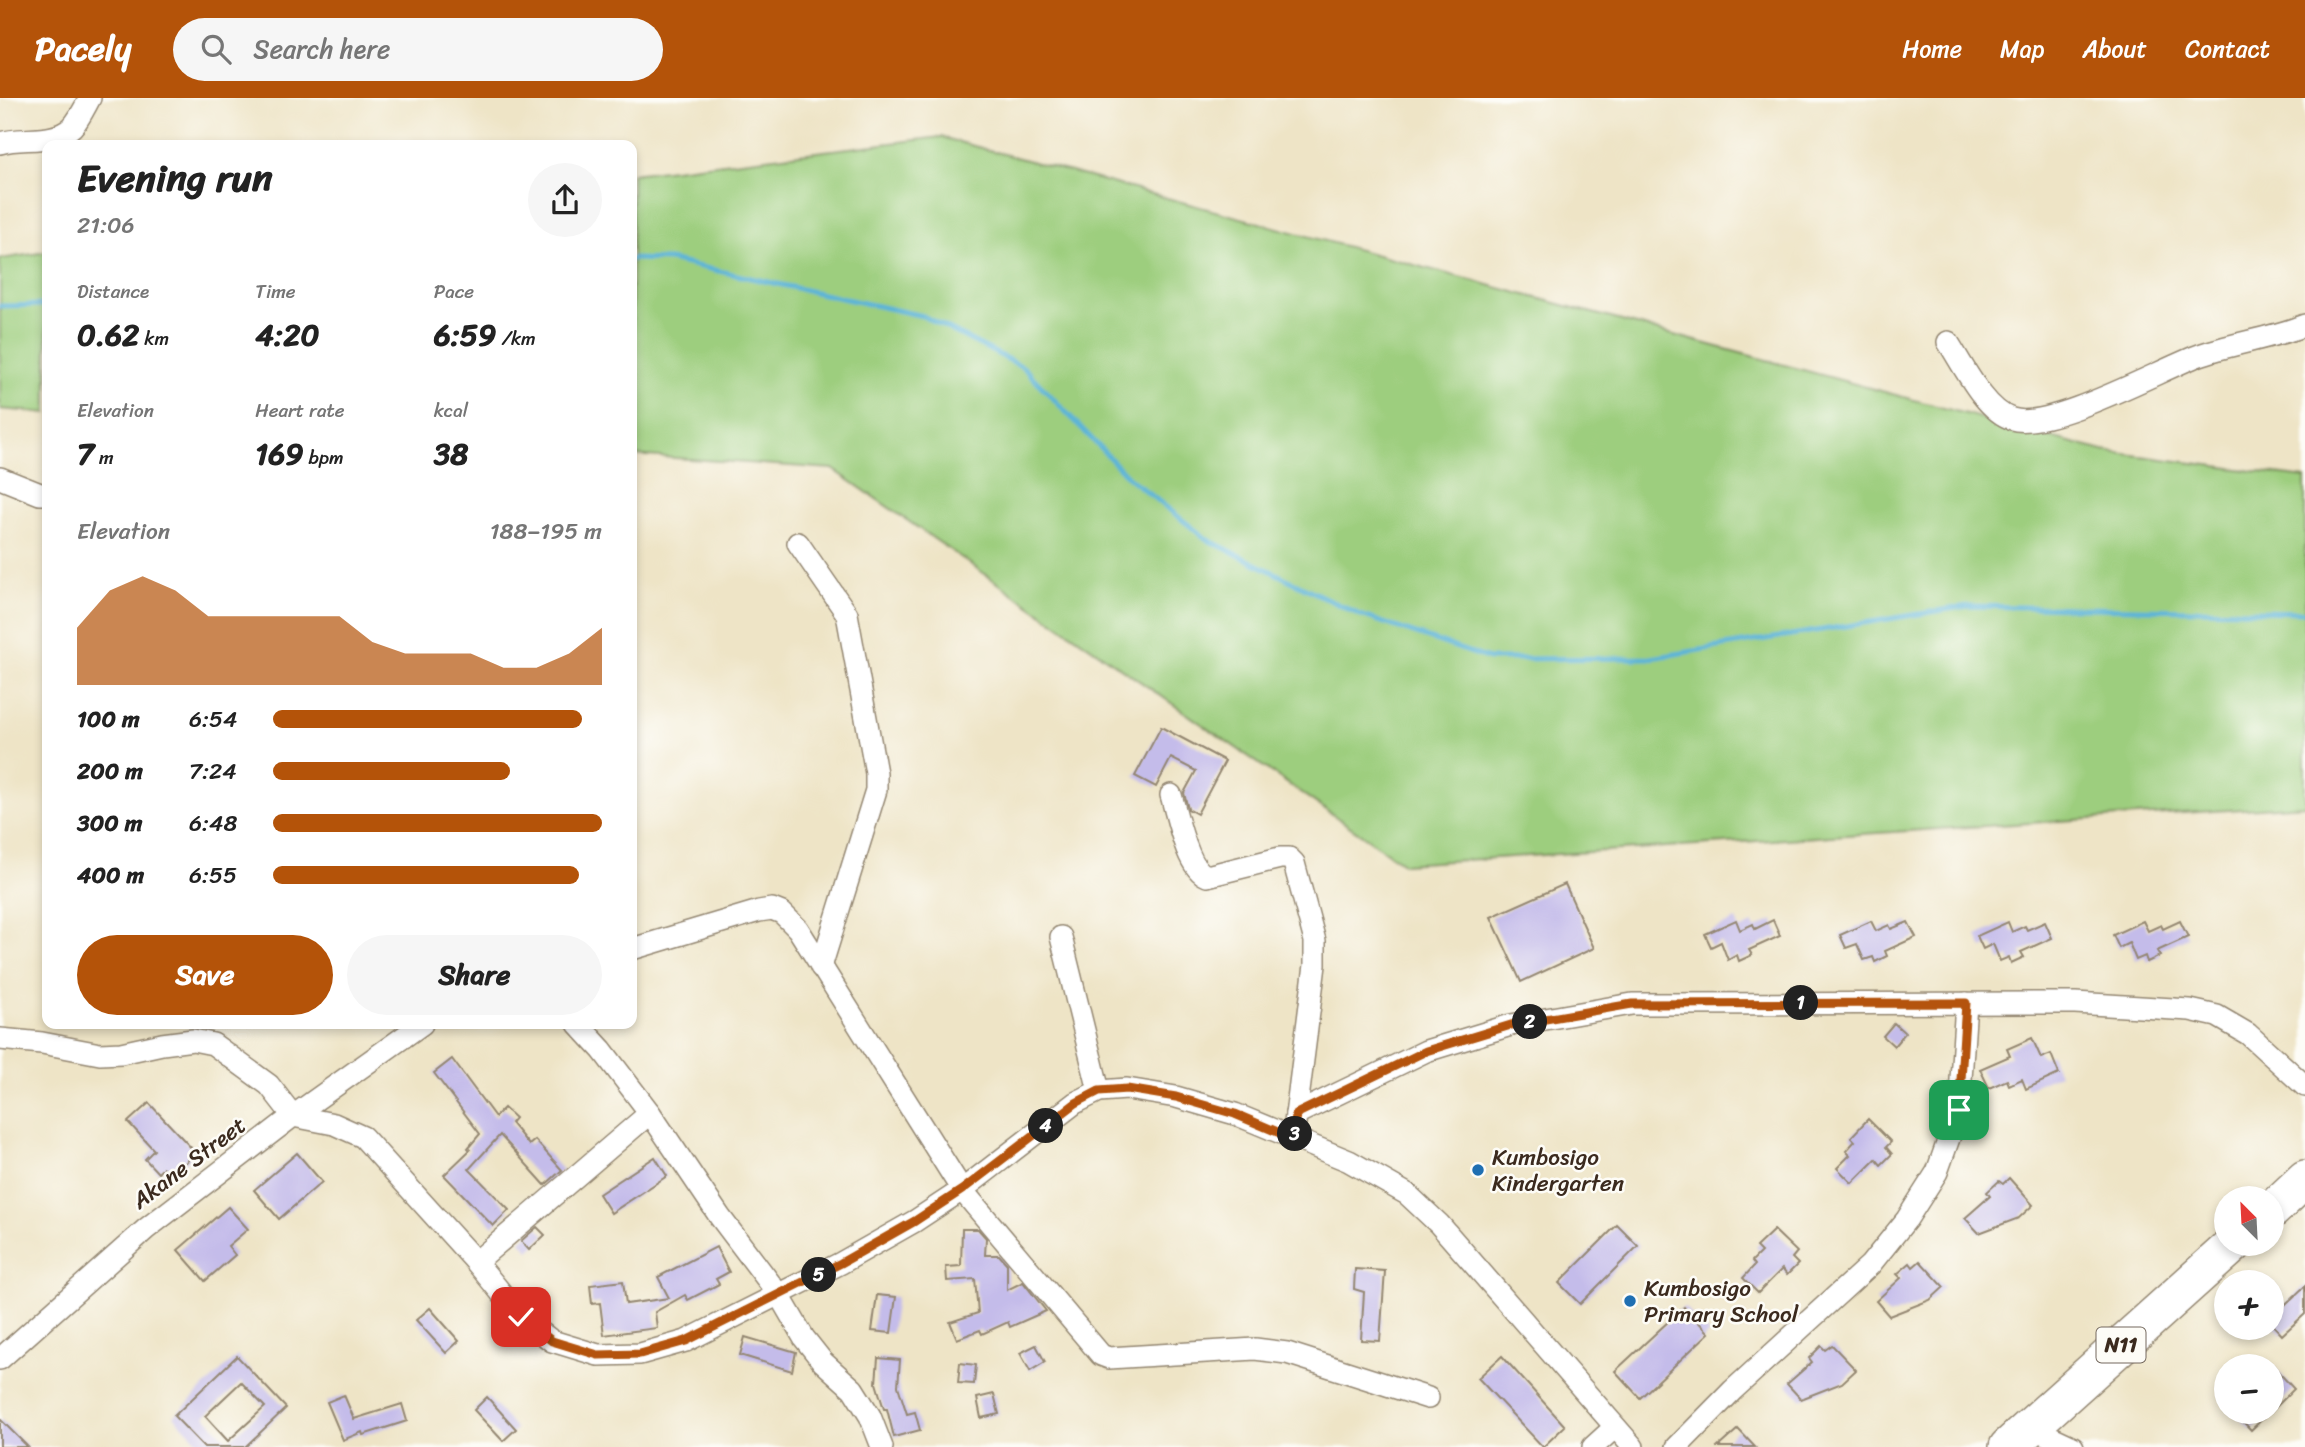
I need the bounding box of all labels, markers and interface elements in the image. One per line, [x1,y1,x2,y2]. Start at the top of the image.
search box [173,18,663,81]
text: Pacely [35,20,131,78]
text: Search here [253,26,390,72]
text: Home [1902,28,1962,70]
text: Map [2000,28,2044,70]
text: About [2082,28,2147,70]
text: Contact [2185,28,2270,70]
icon: search [197,30,235,68]
text: Evening run [77,145,273,212]
button: share [528,163,602,237]
text: 21:06 [77,205,135,246]
text: Distance [77,275,149,308]
text: Time [255,275,296,308]
text: Pace [434,275,474,308]
text: 0.62 [77,308,139,362]
text: 4:20 [255,308,319,362]
text: 6:59 [434,308,497,362]
text: km [139,322,169,355]
text: /km [497,322,536,355]
text: Elevation [77,394,154,427]
text: Heart rate [255,394,345,427]
text: kcal [434,394,468,427]
text: 7 [77,427,94,481]
text: 169 [255,427,304,481]
text: 38 [434,427,468,481]
text: m [94,441,114,474]
text: bpm [304,441,344,474]
text: Elevation [77,511,170,552]
text: 188–195 m [490,511,602,552]
text: 100 m [77,699,140,740]
text: 6:54 [189,699,237,740]
text: 200 m [77,751,143,792]
text: 7:24 [189,751,237,792]
text: 300 m [77,803,142,844]
text: 6:48 [189,803,237,844]
text: 400 m [77,855,144,896]
text: 6:55 [189,855,237,896]
button: Save [77,935,333,1015]
button: Share [347,935,602,1015]
pin: 1 [1784,986,1818,1020]
text: 1 [1796,986,1805,1019]
pin: 2 [1512,1004,1548,1040]
text: 2 [1524,1005,1535,1038]
pin [1929,1080,1989,1140]
icon: arrive [1940,1091,1978,1129]
street label: Akane Street [122,1106,255,1221]
pin: 4 [1028,1108,1064,1144]
text: 4 [1040,1109,1051,1142]
pin: 3 [1278,1116,1312,1152]
text: 3 [1289,1117,1300,1150]
place label: Kumbosigo Kindergarten [1492,1137,1624,1204]
marker: Kumbosigo Kindergarten [1470,1162,1486,1178]
north arrow [2214,1186,2284,1256]
map controls [2214,1186,2284,1424]
pin: 5 [802,1258,836,1292]
text: 5 [813,1258,824,1291]
place label: Kumbosigo Primary School [1644,1268,1799,1335]
button: + [2214,1270,2284,1340]
pin [491,1287,551,1347]
marker: Kumbosigo Primary School [1622,1293,1638,1309]
icon: check [502,1298,540,1336]
road number: N11 [2096,1328,2146,1362]
button: − [2214,1354,2284,1424]

